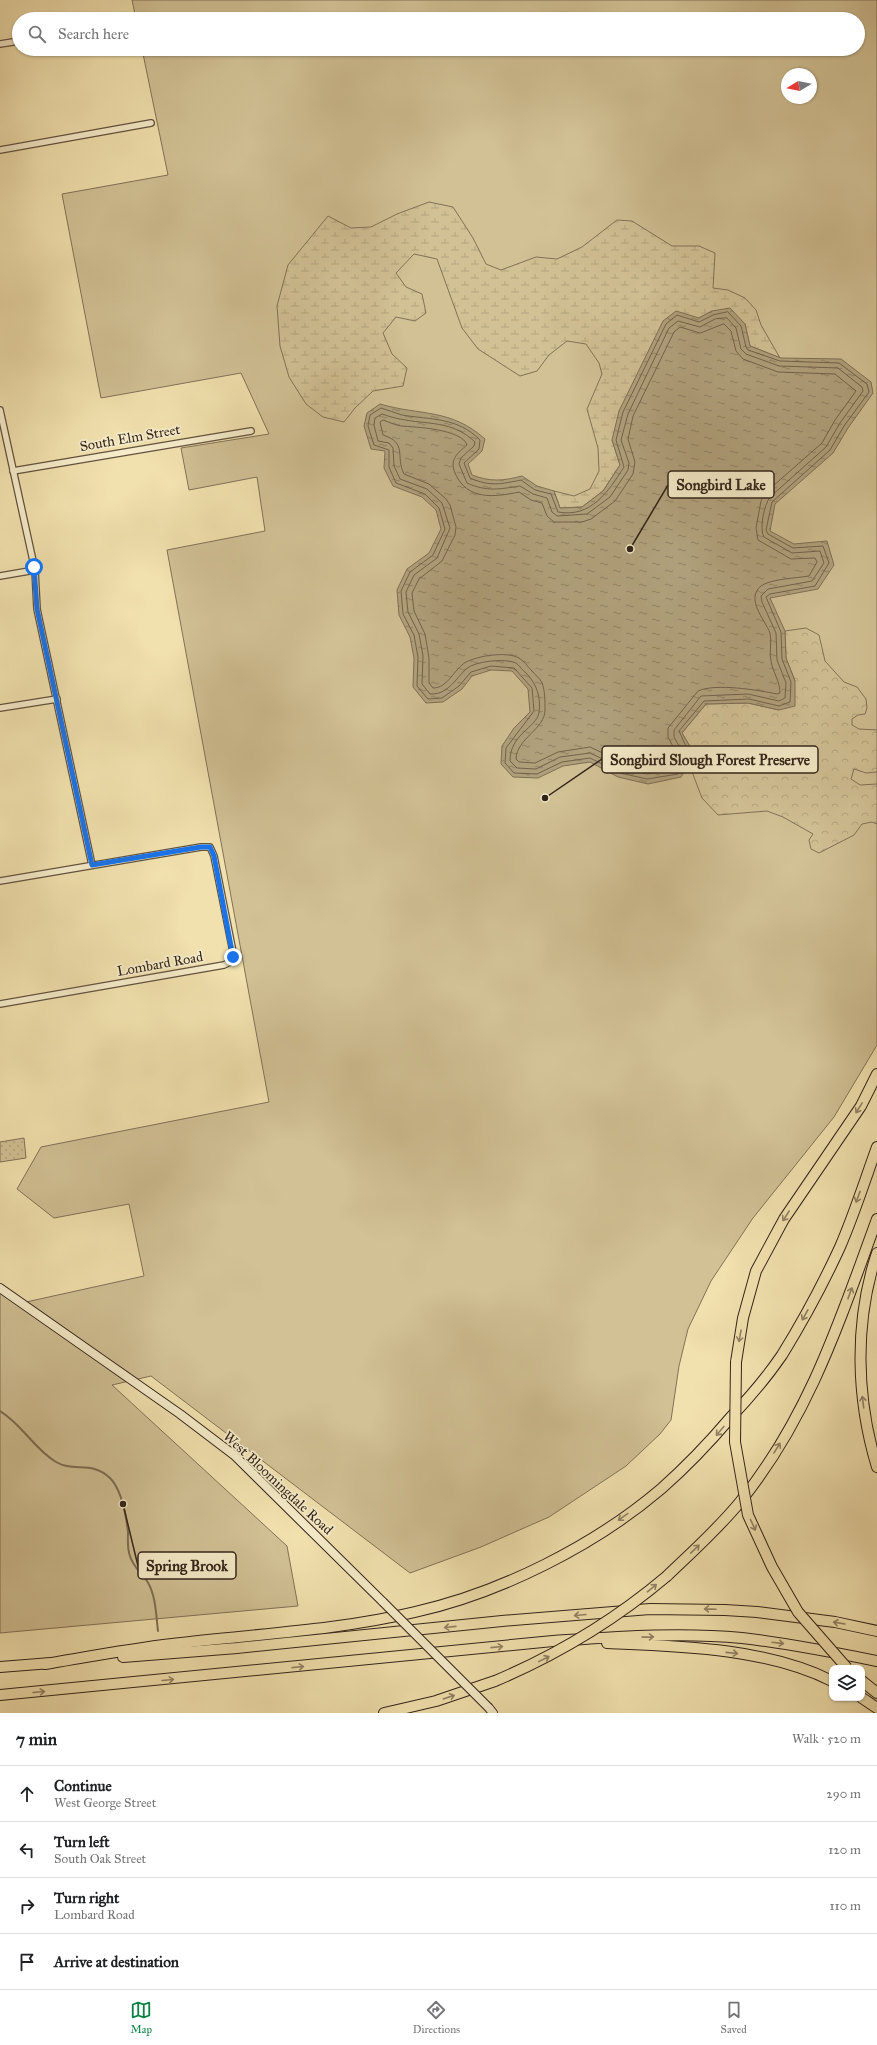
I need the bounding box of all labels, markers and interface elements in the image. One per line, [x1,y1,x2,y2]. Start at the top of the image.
search box [12,12,865,56]
icon: search [26,23,48,45]
text: Search here [58,25,129,43]
north arrow [781,68,817,104]
street label: South Elm Street [78,421,182,455]
callout: Songbird Lake [668,471,774,498]
text: Songbird Lake [676,476,767,495]
route start [25,558,43,576]
callout: Songbird Slough Forest Preserve [602,746,818,773]
text: Songbird Slough Forest Preserve [610,751,811,770]
street label: Lombard Road [116,948,204,980]
route end [224,948,242,966]
one-way arrow [855,1102,863,1113]
one-way arrow [854,1191,862,1203]
one-way arrow [782,1210,790,1222]
one-way arrow [847,1288,855,1300]
one-way arrow [801,1309,809,1321]
one-way arrow [736,1329,744,1342]
one-way arrow [859,1396,866,1409]
one-way arrow [715,1425,724,1436]
street label: West Bloomingdale Road [220,1428,336,1538]
one-way arrow [773,1443,782,1454]
one-way arrow [618,1513,629,1521]
one-way arrow [750,1519,757,1531]
one-way arrow [690,1544,700,1554]
callout: Spring Brook [138,1552,236,1579]
text: Spring Brook [146,1557,229,1576]
one-way arrow [647,1584,658,1593]
one-way arrow [704,1606,717,1613]
one-way arrow [574,1611,587,1618]
one-way arrow [833,1619,846,1627]
one-way arrow [444,1623,457,1630]
one-way arrow [641,1633,654,1640]
one-way arrow [771,1639,784,1647]
one-way arrow [490,1643,503,1651]
one-way arrow [725,1650,738,1657]
one-way arrow [537,1655,549,1662]
one-way arrow [291,1663,304,1670]
map controls [829,1665,865,1701]
button: layers [829,1665,865,1701]
one-way arrow [161,1676,174,1683]
one-way arrow [32,1688,45,1695]
one-way arrow [443,1693,456,1700]
text: 7 min [16,1729,57,1750]
text: Walk · 520 m [792,1731,861,1747]
text: Continue [54,1777,112,1795]
icon: ahead [16,1783,38,1805]
text: 290 m [826,1786,861,1802]
text: West George Street [54,1795,156,1811]
text: Turn left [54,1833,110,1851]
icon: left [16,1839,38,1861]
text: 120 m [828,1842,861,1858]
text: South Oak Street [54,1851,146,1867]
text: Turn right [54,1889,119,1907]
icon: right [16,1895,38,1917]
text: 110 m [829,1898,861,1914]
text: Lombard Road [54,1907,135,1923]
icon: arrive [16,1951,38,1973]
text: Arrive at destination [54,1953,179,1971]
tab: Map [130,1999,152,2036]
tab: Directions [413,1999,460,2036]
tab: Saved [721,1999,747,2036]

